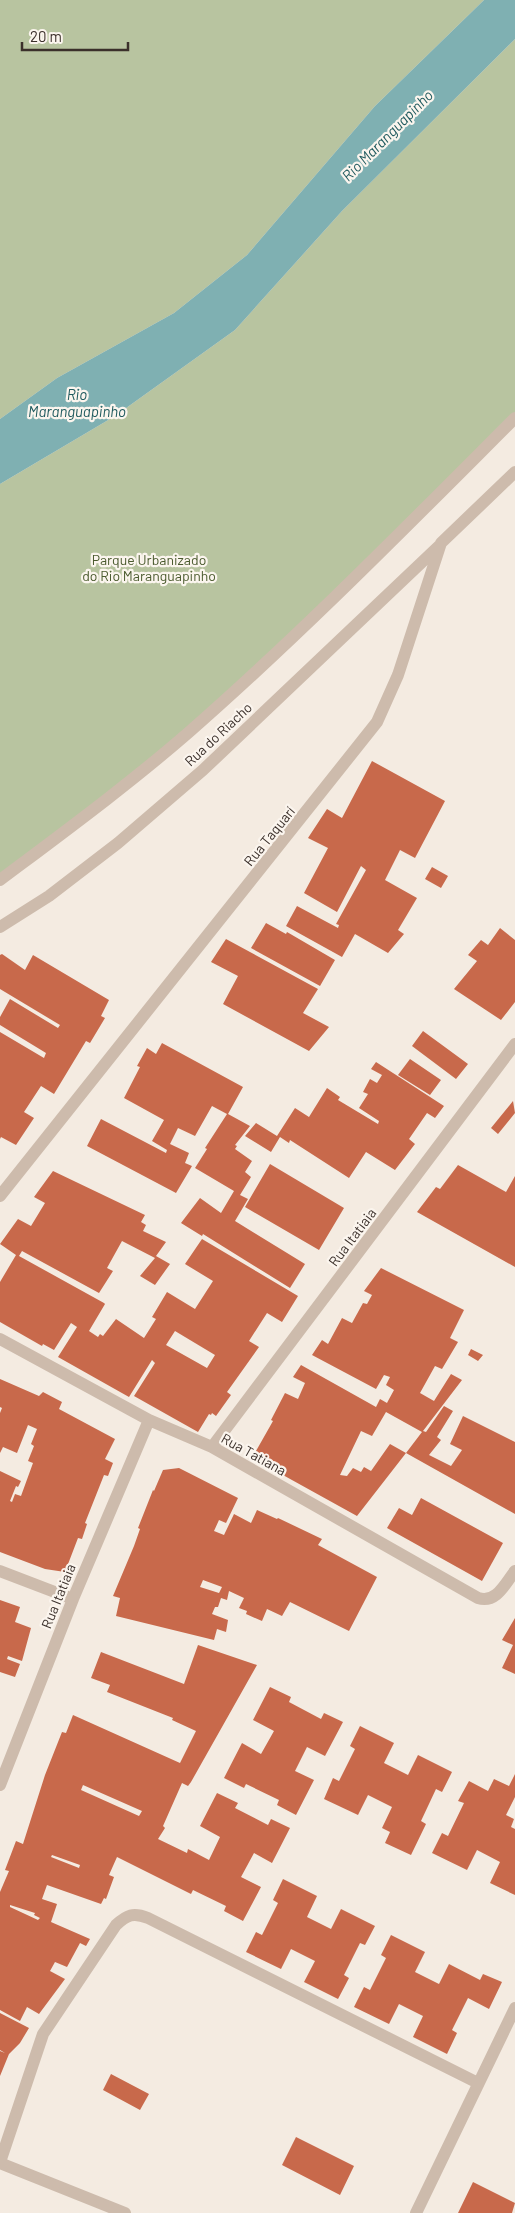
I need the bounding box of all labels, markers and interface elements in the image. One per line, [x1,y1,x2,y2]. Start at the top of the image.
scale bar [22,20,129,52]
text: 20 m [30,27,62,45]
water label: Rio Maranguapinho [338,86,436,184]
water label: Rio Maranguapinho [28,385,126,420]
park label: Parque Urbanizado do Rio Maranguapinho [82,551,216,584]
street label: Rua do Riacho [181,699,255,769]
street label: Rua Taquarí [240,803,298,869]
street label: Rua Itatiaia [325,1205,379,1269]
street label: Rua Tatiana [219,1429,289,1479]
street label: Rua Itatiaia [37,1561,79,1631]

